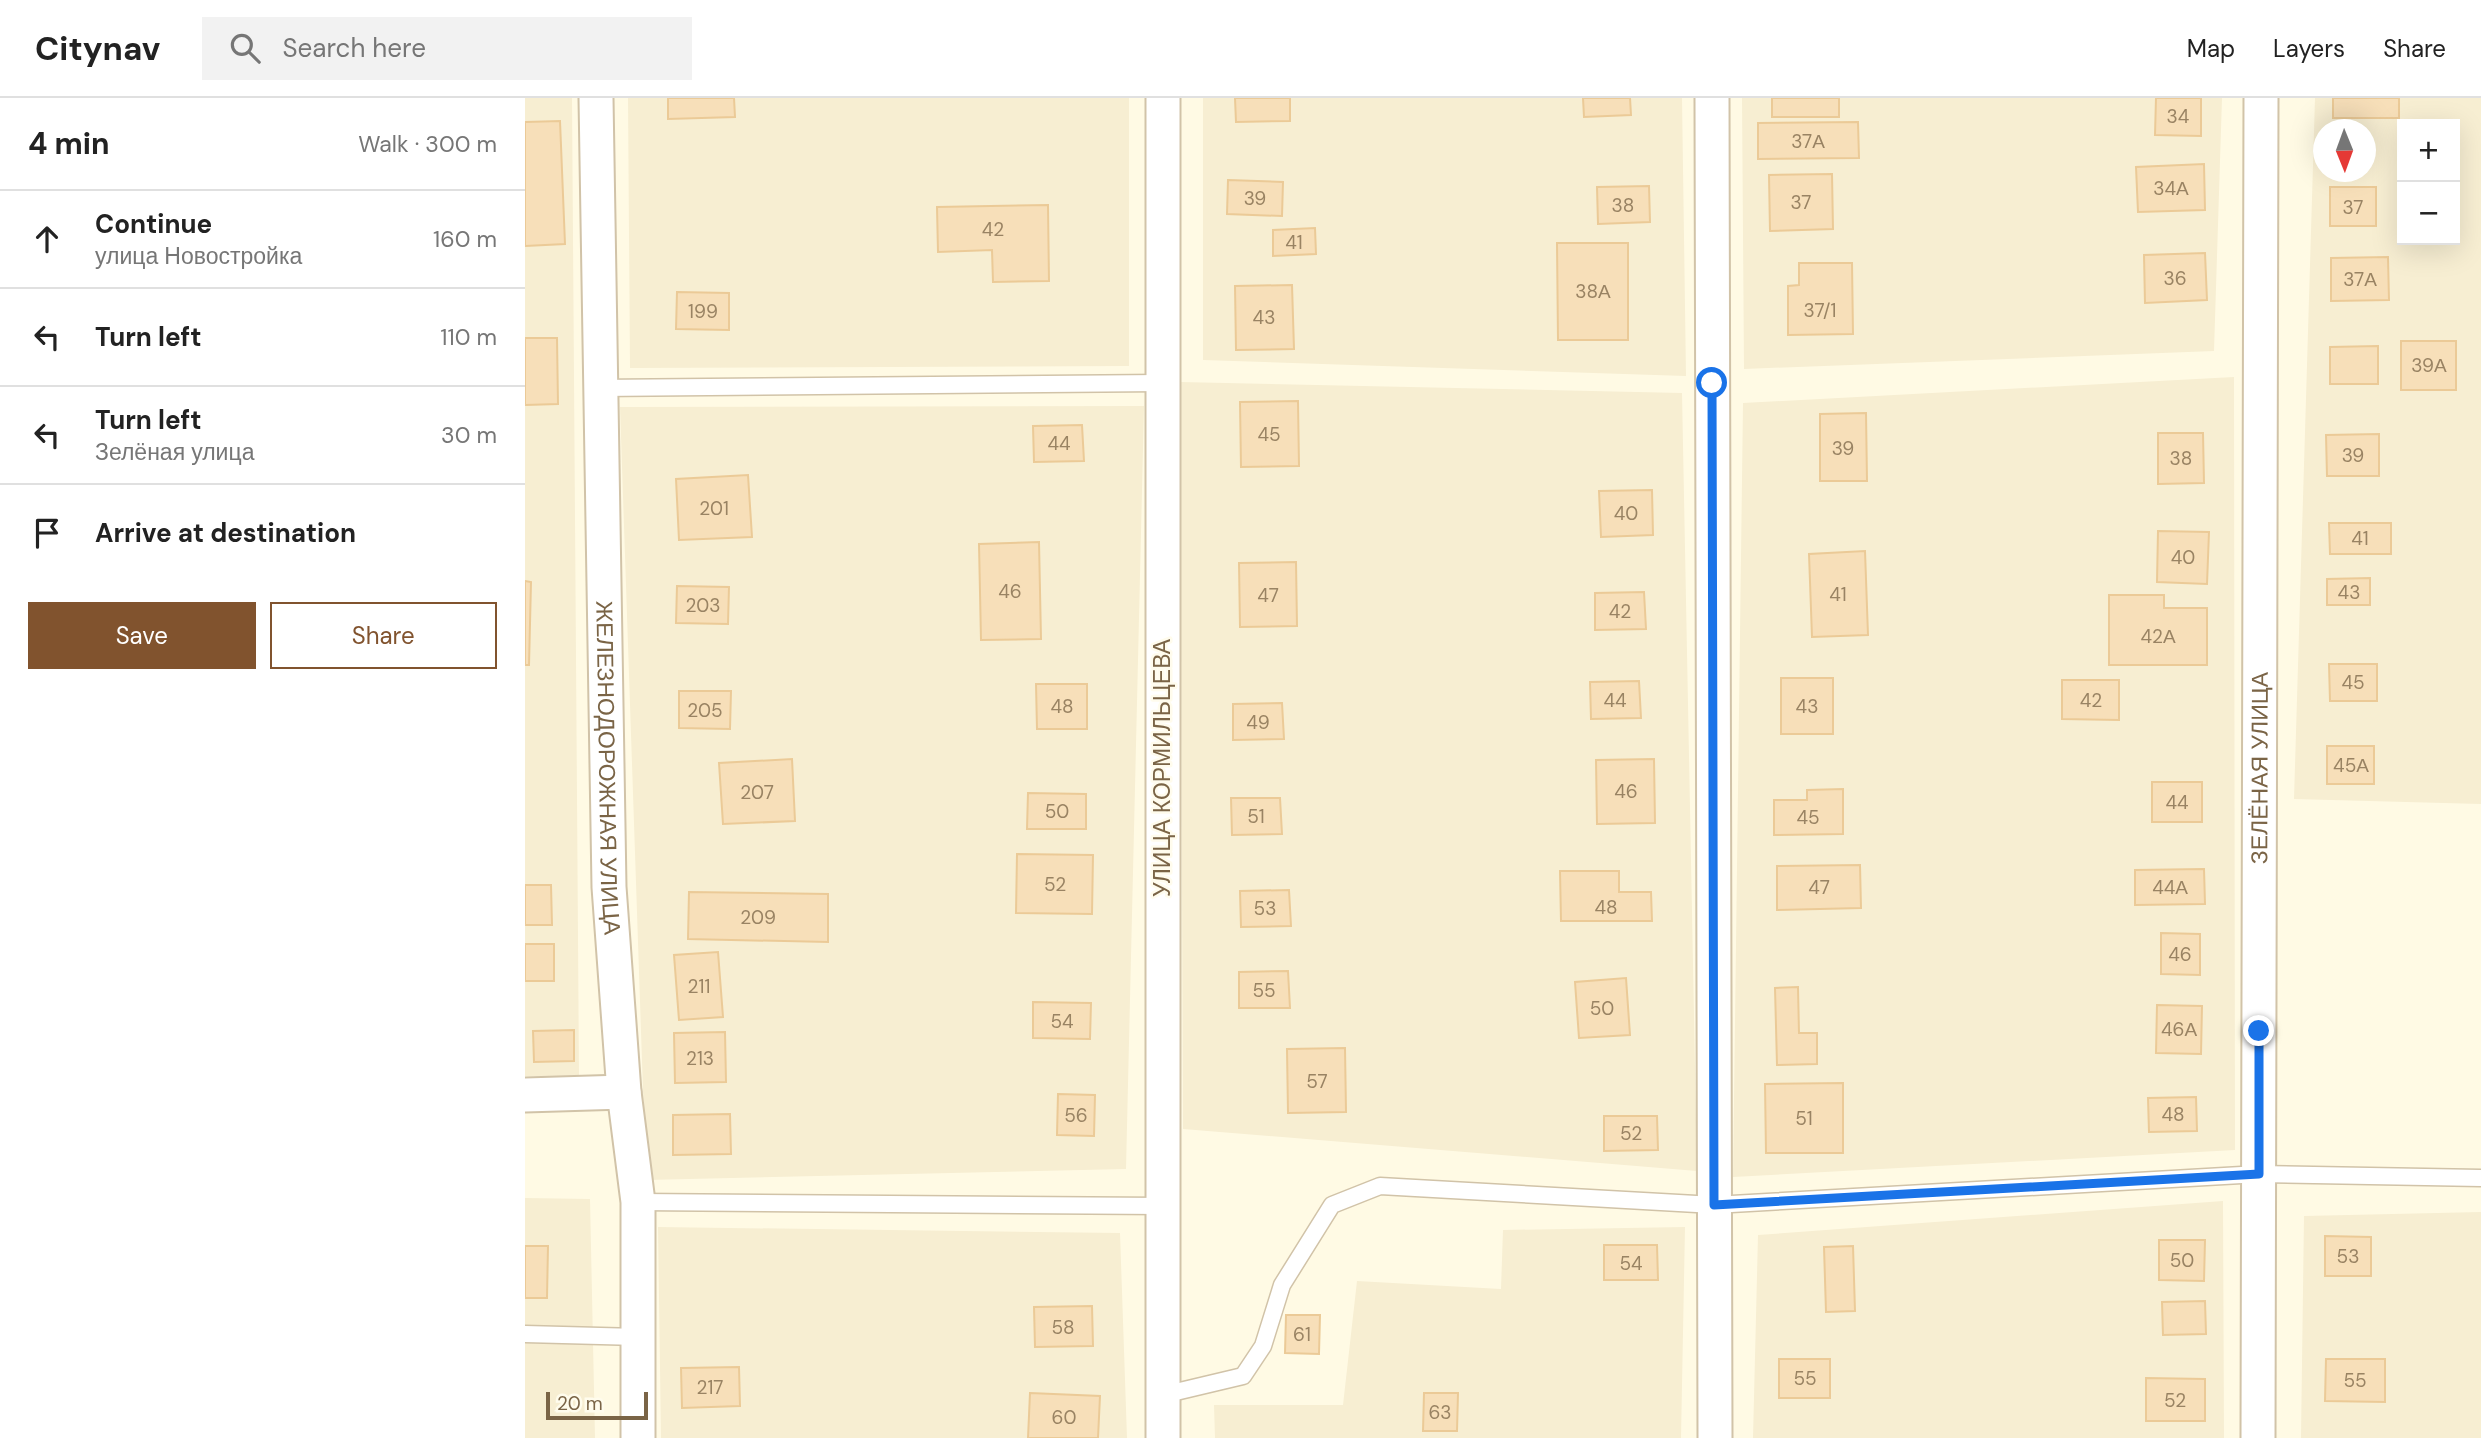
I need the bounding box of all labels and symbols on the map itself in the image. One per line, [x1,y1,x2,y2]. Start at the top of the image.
house number: 34 [2167,104,2189,129]
north arrow [2313,119,2376,182]
house number: 37А [1791,129,1825,154]
house number: 34А [2153,176,2189,201]
house number: 39 [1244,186,1266,211]
house number: 37 [1790,190,1812,215]
house number: 38 [1612,193,1634,218]
house number: 37 [2342,195,2364,220]
house number: 42 [982,217,1004,242]
house number: 41 [1285,230,1303,255]
house number: 36 [2163,266,2187,291]
house number: 37А [2343,267,2377,292]
house number: 38А [1575,279,1611,304]
house number: 37/1 [1804,298,1836,323]
house number: 199 [688,299,718,324]
house number: 43 [1253,305,1275,330]
house number: 39А [2411,353,2447,378]
route start [1696,367,1727,398]
house number: 45 [1257,422,1281,447]
house number: 44 [1047,431,1071,456]
house number: 39 [1832,436,1854,461]
house number: 39 [2342,443,2364,468]
house number: 38 [2170,446,2192,471]
house number: 201 [699,496,729,521]
house number: 40 [1614,501,1638,526]
house number: 41 [2351,526,2369,551]
house number: 40 [2171,545,2195,570]
house number: 46 [998,579,1022,604]
house number: 43 [2338,580,2360,605]
house number: 41 [1829,582,1847,607]
house number: 47 [1257,583,1279,608]
house number: 203 [686,593,720,618]
house number: 42 [1609,599,1631,624]
street label: ЖЕЛЕЗНОДОРОЖНАЯ УЛИЦА [589,601,628,936]
house number: 42А [2140,624,2176,649]
street label: УЛИЦА КОРМИЛЬЦЕВА [1147,638,1177,897]
house number: 45 [2341,670,2365,695]
street label: ЗЕЛЁНАЯ УЛИЦА [2244,671,2275,864]
house number: 44 [1603,688,1627,713]
house number: 42 [2080,688,2102,713]
house number: 48 [1050,694,1074,719]
house number: 43 [1796,694,1818,719]
house number: 205 [687,698,723,723]
house number: 49 [1246,710,1270,735]
house number: 45А [2333,753,2369,778]
house number: 46 [1614,779,1638,804]
house number: 207 [740,780,774,805]
house number: 44 [2165,790,2189,815]
house number: 50 [1045,799,1069,824]
house number: 51 [1247,804,1265,829]
house number: 45 [1796,805,1820,830]
house number: 52 [1044,872,1066,897]
house number: 47 [1808,875,1830,900]
house number: 44А [2152,875,2188,900]
house number: 48 [1594,895,1618,920]
house number: 53 [1254,896,1276,921]
house number: 209 [740,905,776,930]
house number: 46 [2168,942,2192,967]
house number: 211 [688,974,710,999]
house number: 55 [1252,978,1276,1003]
house number: 50 [1590,996,1614,1021]
house number: 54 [1050,1009,1074,1034]
route end [2243,1015,2274,1046]
house number: 46А [2161,1017,2197,1042]
house number: 213 [686,1046,714,1071]
house number: 57 [1306,1069,1328,1094]
house number: 48 [2161,1102,2185,1127]
house number: 56 [1064,1103,1088,1128]
house number: 51 [1795,1106,1813,1131]
house number: 52 [1620,1121,1642,1146]
house number: 53 [2337,1244,2359,1269]
house number: 50 [2170,1248,2194,1273]
house number: 54 [1619,1251,1643,1276]
house number: 58 [1051,1315,1075,1340]
house number: 61 [1293,1322,1311,1347]
house number: 55 [1793,1366,1817,1391]
house number: 55 [2343,1368,2367,1393]
house number: 217 [696,1375,724,1400]
house number: 52 [2164,1388,2186,1413]
scale bar [546,1389,647,1421]
house number: 63 [1428,1400,1452,1425]
house number: 60 [1052,1405,1076,1430]

